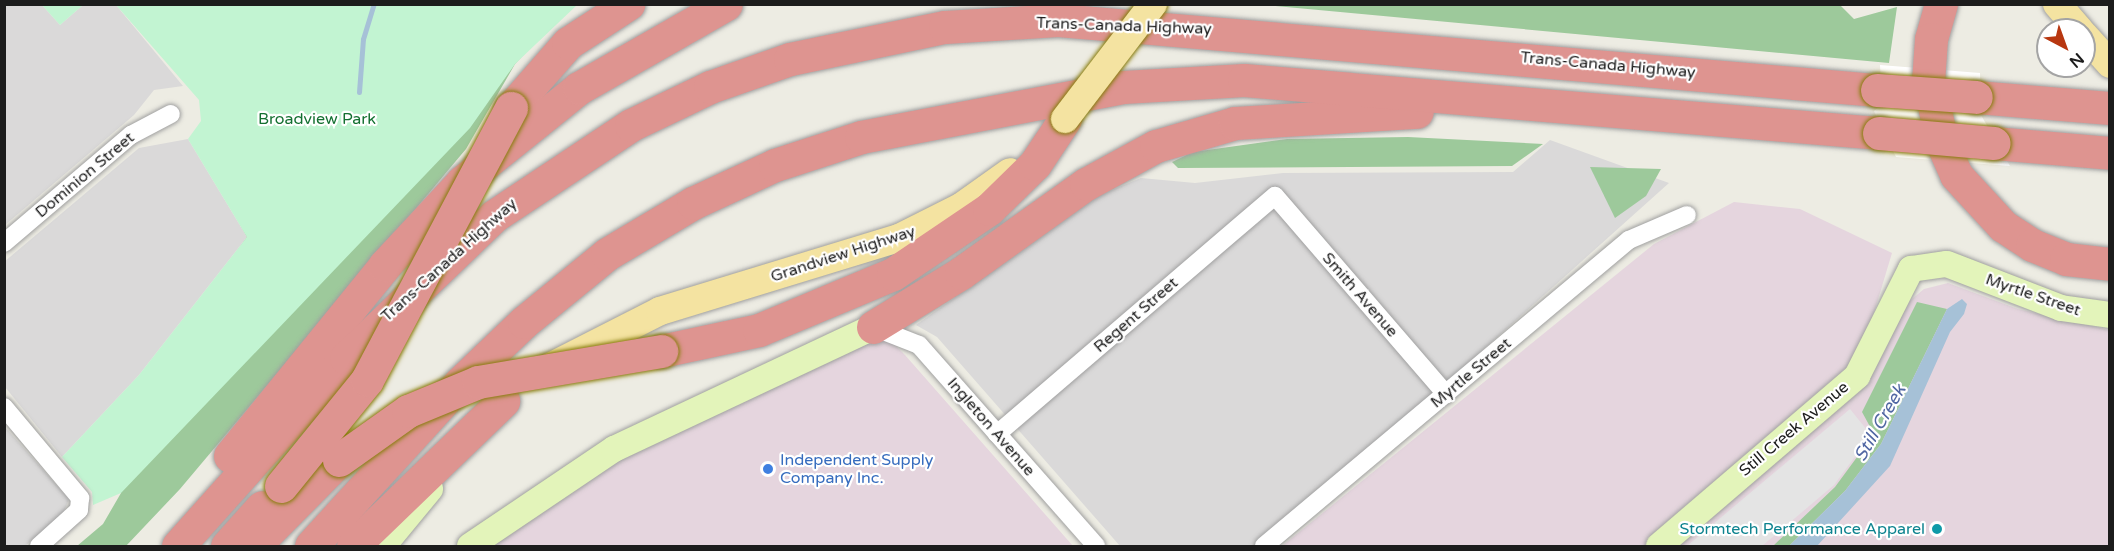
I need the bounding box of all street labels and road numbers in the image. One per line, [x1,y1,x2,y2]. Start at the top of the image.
street label: Trans-Canada Highway [1036,13,1212,39]
street label: Trans-Canada Highway [1520,48,1696,82]
street label: Dominion Street [32,128,138,222]
street label: Trans-Canada Highway [377,194,521,326]
street label: Grandview Highway [768,222,918,286]
street label: Smith Avenue [1318,249,1402,341]
street label: Myrtle Street [1983,270,2083,320]
street label: Regent Street [1090,273,1182,357]
street label: Myrtle Street [1427,334,1515,412]
street label: Ingleton Avenue [943,374,1039,480]
street label: Still Creek Avenue [1735,378,1853,480]

